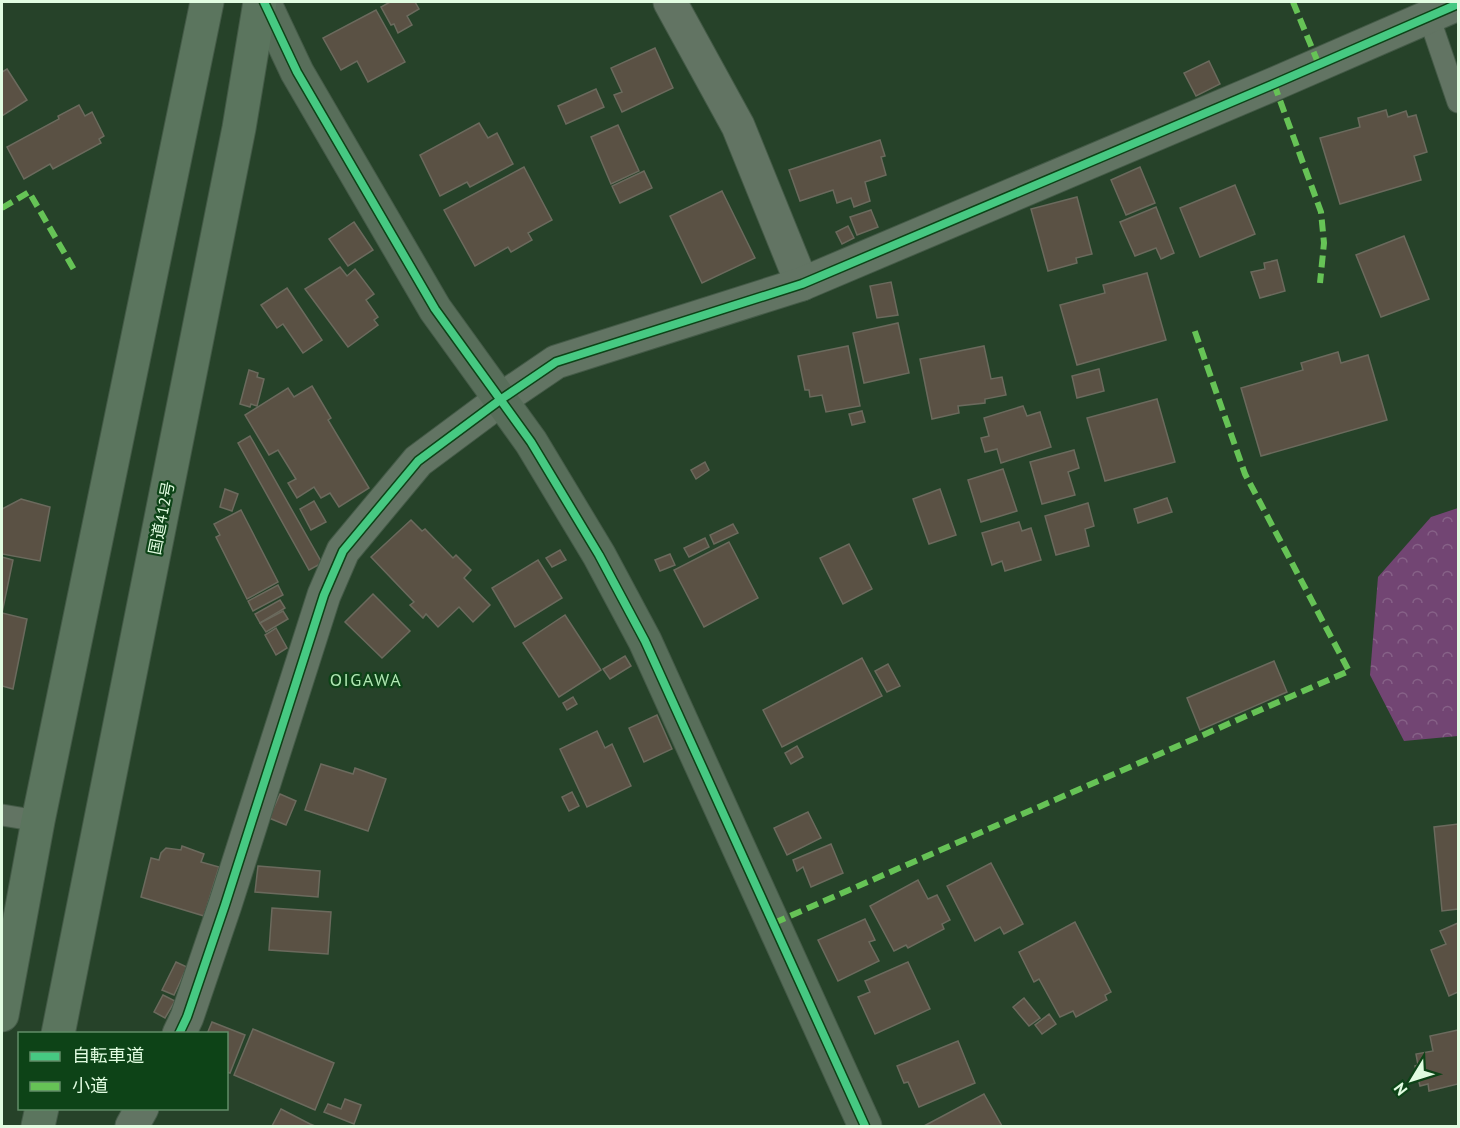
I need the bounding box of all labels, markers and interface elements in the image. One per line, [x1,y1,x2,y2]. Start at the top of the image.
street label: 国道412号 [144,480,178,556]
district label: OIGAWA [330,668,402,691]
legend [18,1032,228,1110]
text: 自転車道 [72,1044,144,1067]
north arrow [1382,1050,1442,1110]
text: 小道 [72,1074,108,1097]
text: N [1389,1079,1411,1100]

